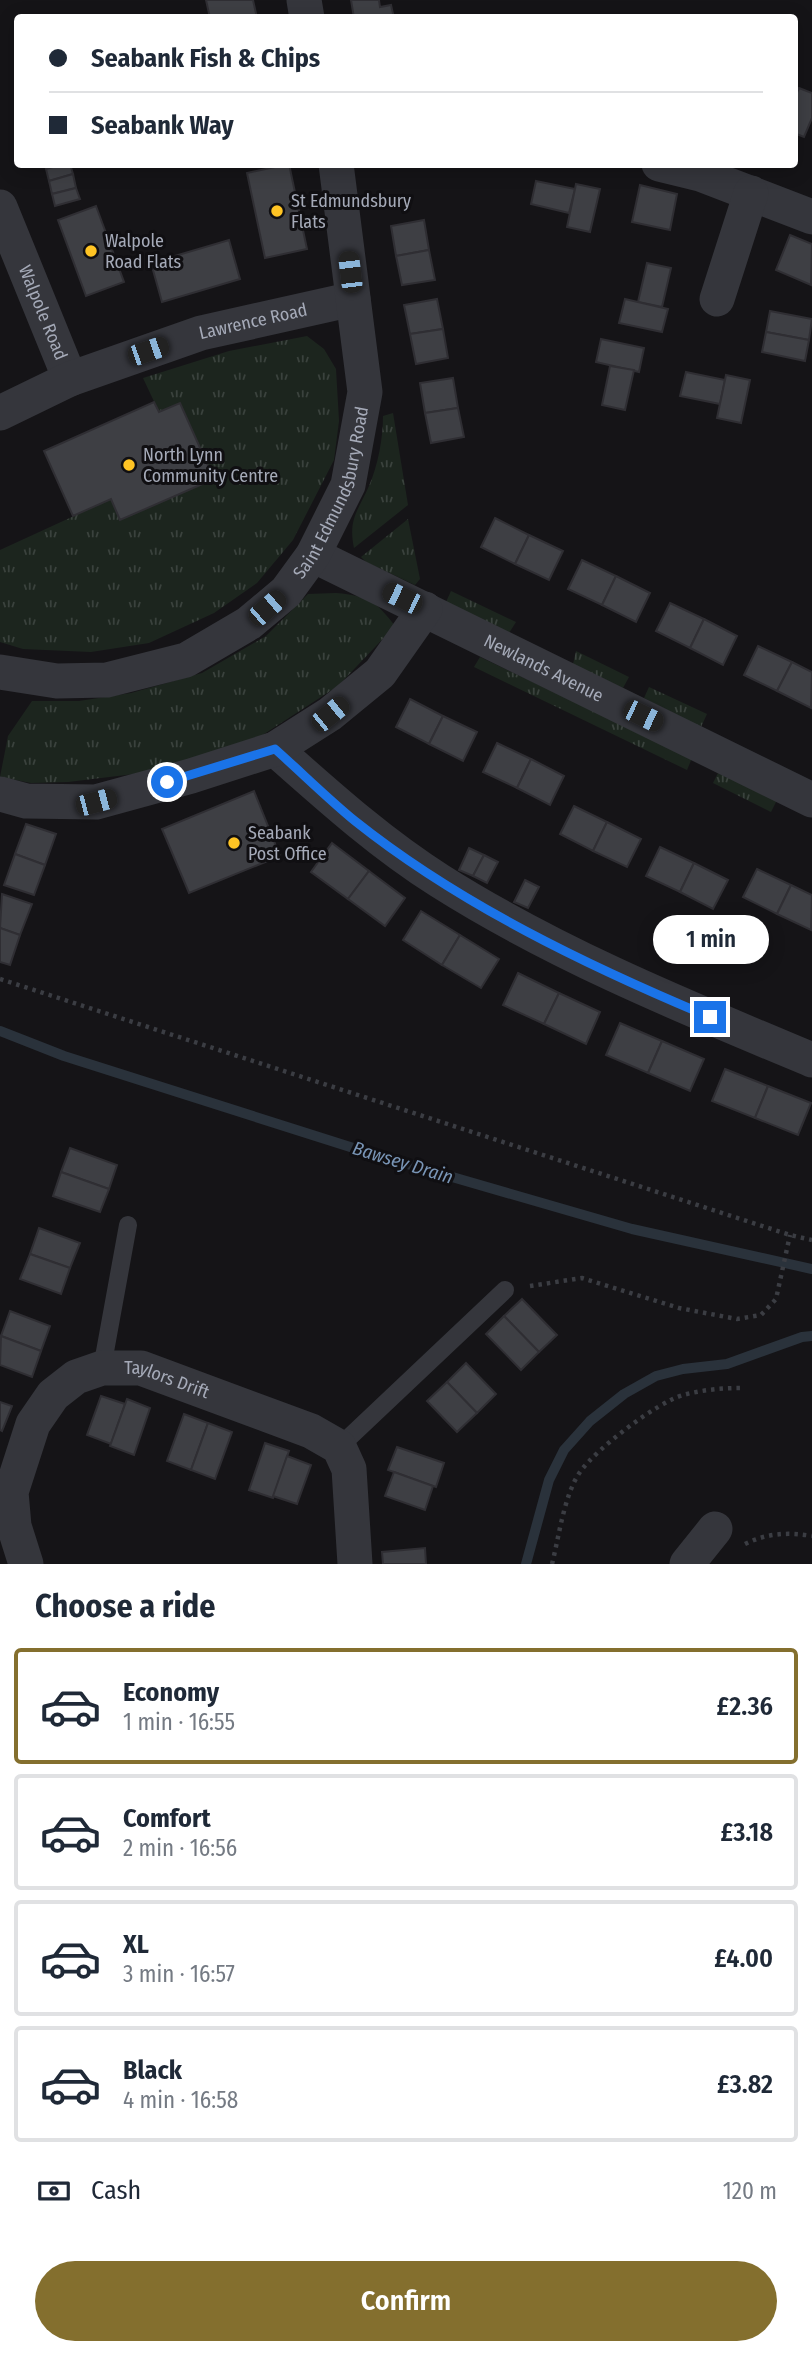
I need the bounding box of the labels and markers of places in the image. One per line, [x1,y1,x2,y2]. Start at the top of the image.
place label: St Edmundsbury Flats [291,190,411,233]
marker: St Edmundsbury Flats [269,203,285,219]
place label: Walpole Road Flats [105,230,182,273]
marker: Walpole Road Flats [83,243,99,259]
place label: North Lynn Community Centre [143,444,278,487]
marker: North Lynn Community Centre [121,457,137,473]
place label: Seabank Post Office [248,822,327,865]
marker: Seabank Post Office [226,835,242,851]

